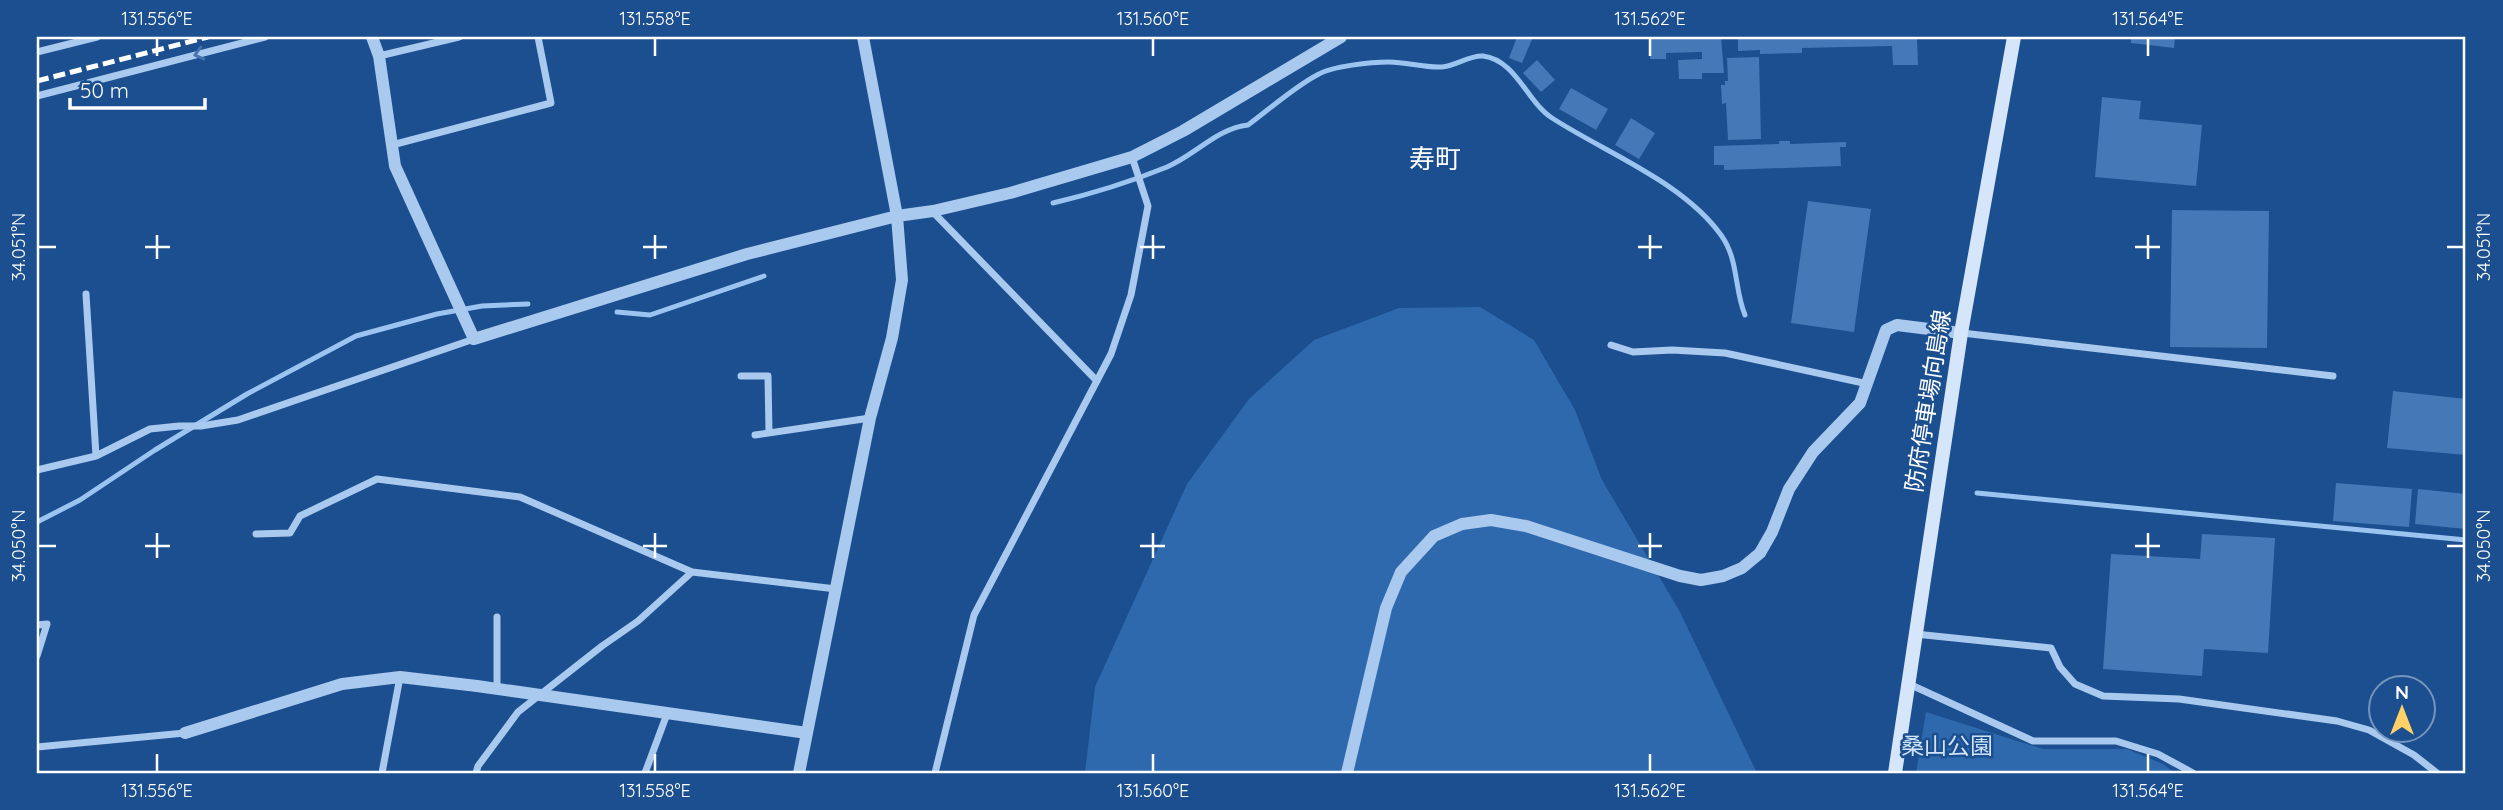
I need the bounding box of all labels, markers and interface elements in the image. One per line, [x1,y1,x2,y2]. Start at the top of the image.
text: 131.556°E [121,7,193,30]
text: 131.558°E [619,7,691,30]
text: 131.560°E [1117,7,1189,30]
text: 131.562°E [1614,7,1686,30]
text: 131.564°E [2112,7,2184,30]
one-way arrow [193,46,205,60]
scale bar [70,66,205,110]
text: 50 m [80,77,129,103]
district label: 寿町 [1409,142,1461,175]
text: 34.051°N [7,213,30,281]
text: 34.051°N [2472,213,2495,281]
street label: 防府停車場向島線 [1899,308,1956,494]
text: 34.050°N [7,510,30,582]
text: 34.050°N [2472,510,2495,582]
north arrow [2366,674,2436,744]
text: N [2395,680,2409,704]
park label: 桑山公園 [1901,731,1993,760]
text: 131.556°E [121,779,193,802]
text: 131.558°E [619,779,691,802]
text: 131.560°E [1117,779,1189,802]
text: 131.562°E [1614,779,1686,802]
text: 131.564°E [2112,779,2184,802]

